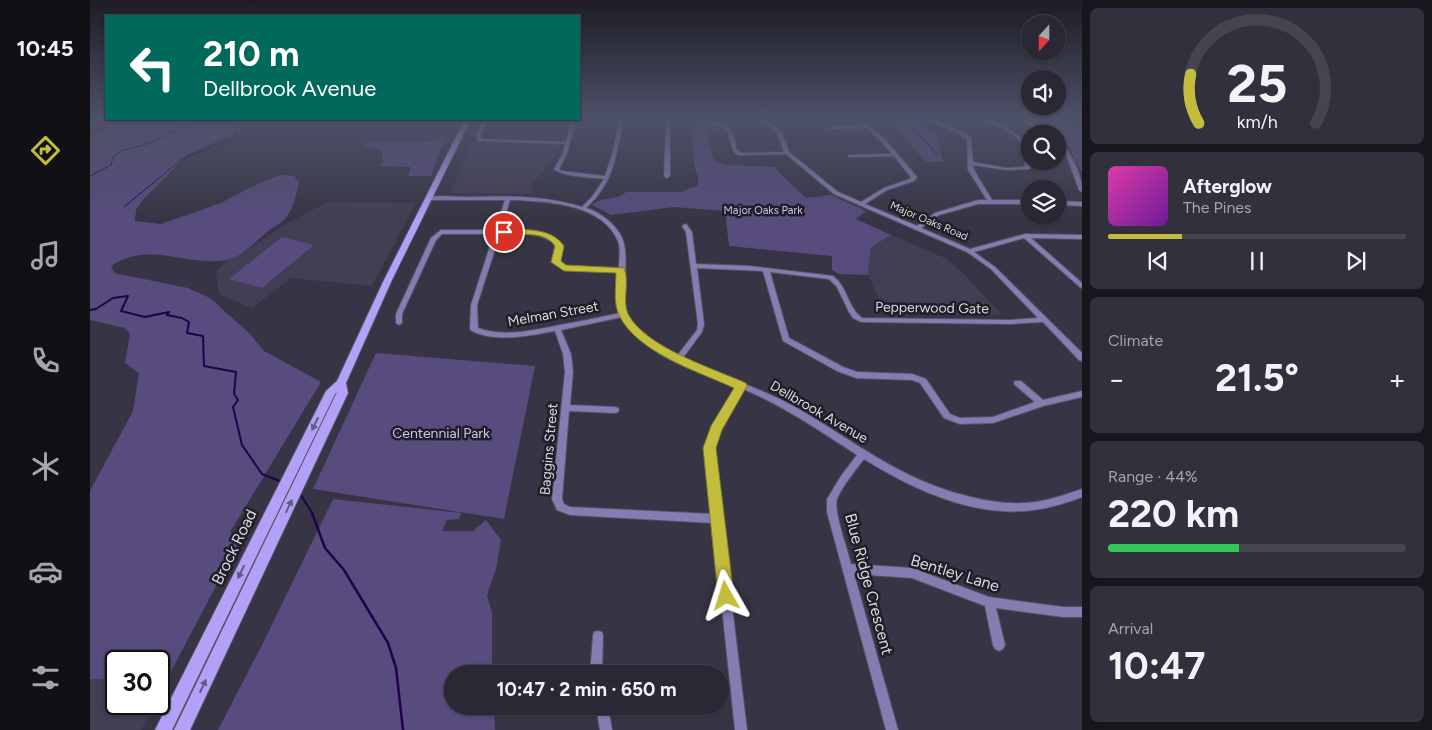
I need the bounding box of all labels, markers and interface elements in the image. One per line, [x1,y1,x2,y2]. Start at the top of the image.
north arrow [1021,15,1066,60]
map controls [1021,15,1066,225]
text: 210 m [203,33,300,75]
text: 10:45 [17,35,73,62]
icon: left [120,35,185,100]
text: 25 [1227,53,1287,115]
button: sound [1021,70,1066,115]
text: Dellbrook Avenue [203,75,376,102]
text: km/h [1237,111,1277,132]
button: search [1021,125,1066,170]
icon: directions [28,133,63,168]
text: Afterglow [1183,175,1272,198]
button: layers [1021,180,1066,225]
text: The Pines [1183,198,1252,217]
street label: Major Oaks Road [888,199,970,243]
park label: Major Oaks Park [724,204,803,217]
pin [483,211,525,253]
icon: arrive [490,218,518,246]
icon: music [28,238,63,273]
icon: previous [1144,247,1172,275]
icon: pause [1243,247,1271,275]
icon: next [1342,247,1370,275]
street label: Melman Street [506,298,600,330]
street label: Pepperwood Gate [875,299,989,317]
text: Climate [1108,331,1163,350]
icon: phone [28,343,63,378]
text: 21.5° [1215,355,1299,401]
text: − [1108,362,1125,396]
text: + [1389,362,1406,396]
street label: Dellbrook Avenue [767,377,871,447]
street label: Baggins Street [537,402,561,496]
one-way arrow [311,416,319,431]
park label: Centennial Park [392,425,490,442]
icon: climate [28,449,63,484]
text: Range · 44% [1108,467,1198,486]
text: 220 km [1108,491,1239,537]
one-way arrow [285,499,293,513]
street label: Brock Road [208,506,260,588]
street label: Blue Ridge Crescent [841,511,897,657]
street label: Bentley Lane [908,550,1002,596]
icon: car [28,554,63,589]
one-way arrow [237,565,245,579]
position arrow [699,569,751,621]
text: Arrival [1108,619,1153,638]
text: 10:47 [1108,643,1205,689]
speed limit sign: 30 [105,650,170,715]
icon: filters [28,660,63,695]
text: 10:47 · 2 min · 650 m [497,678,676,701]
one-way arrow [200,679,208,693]

